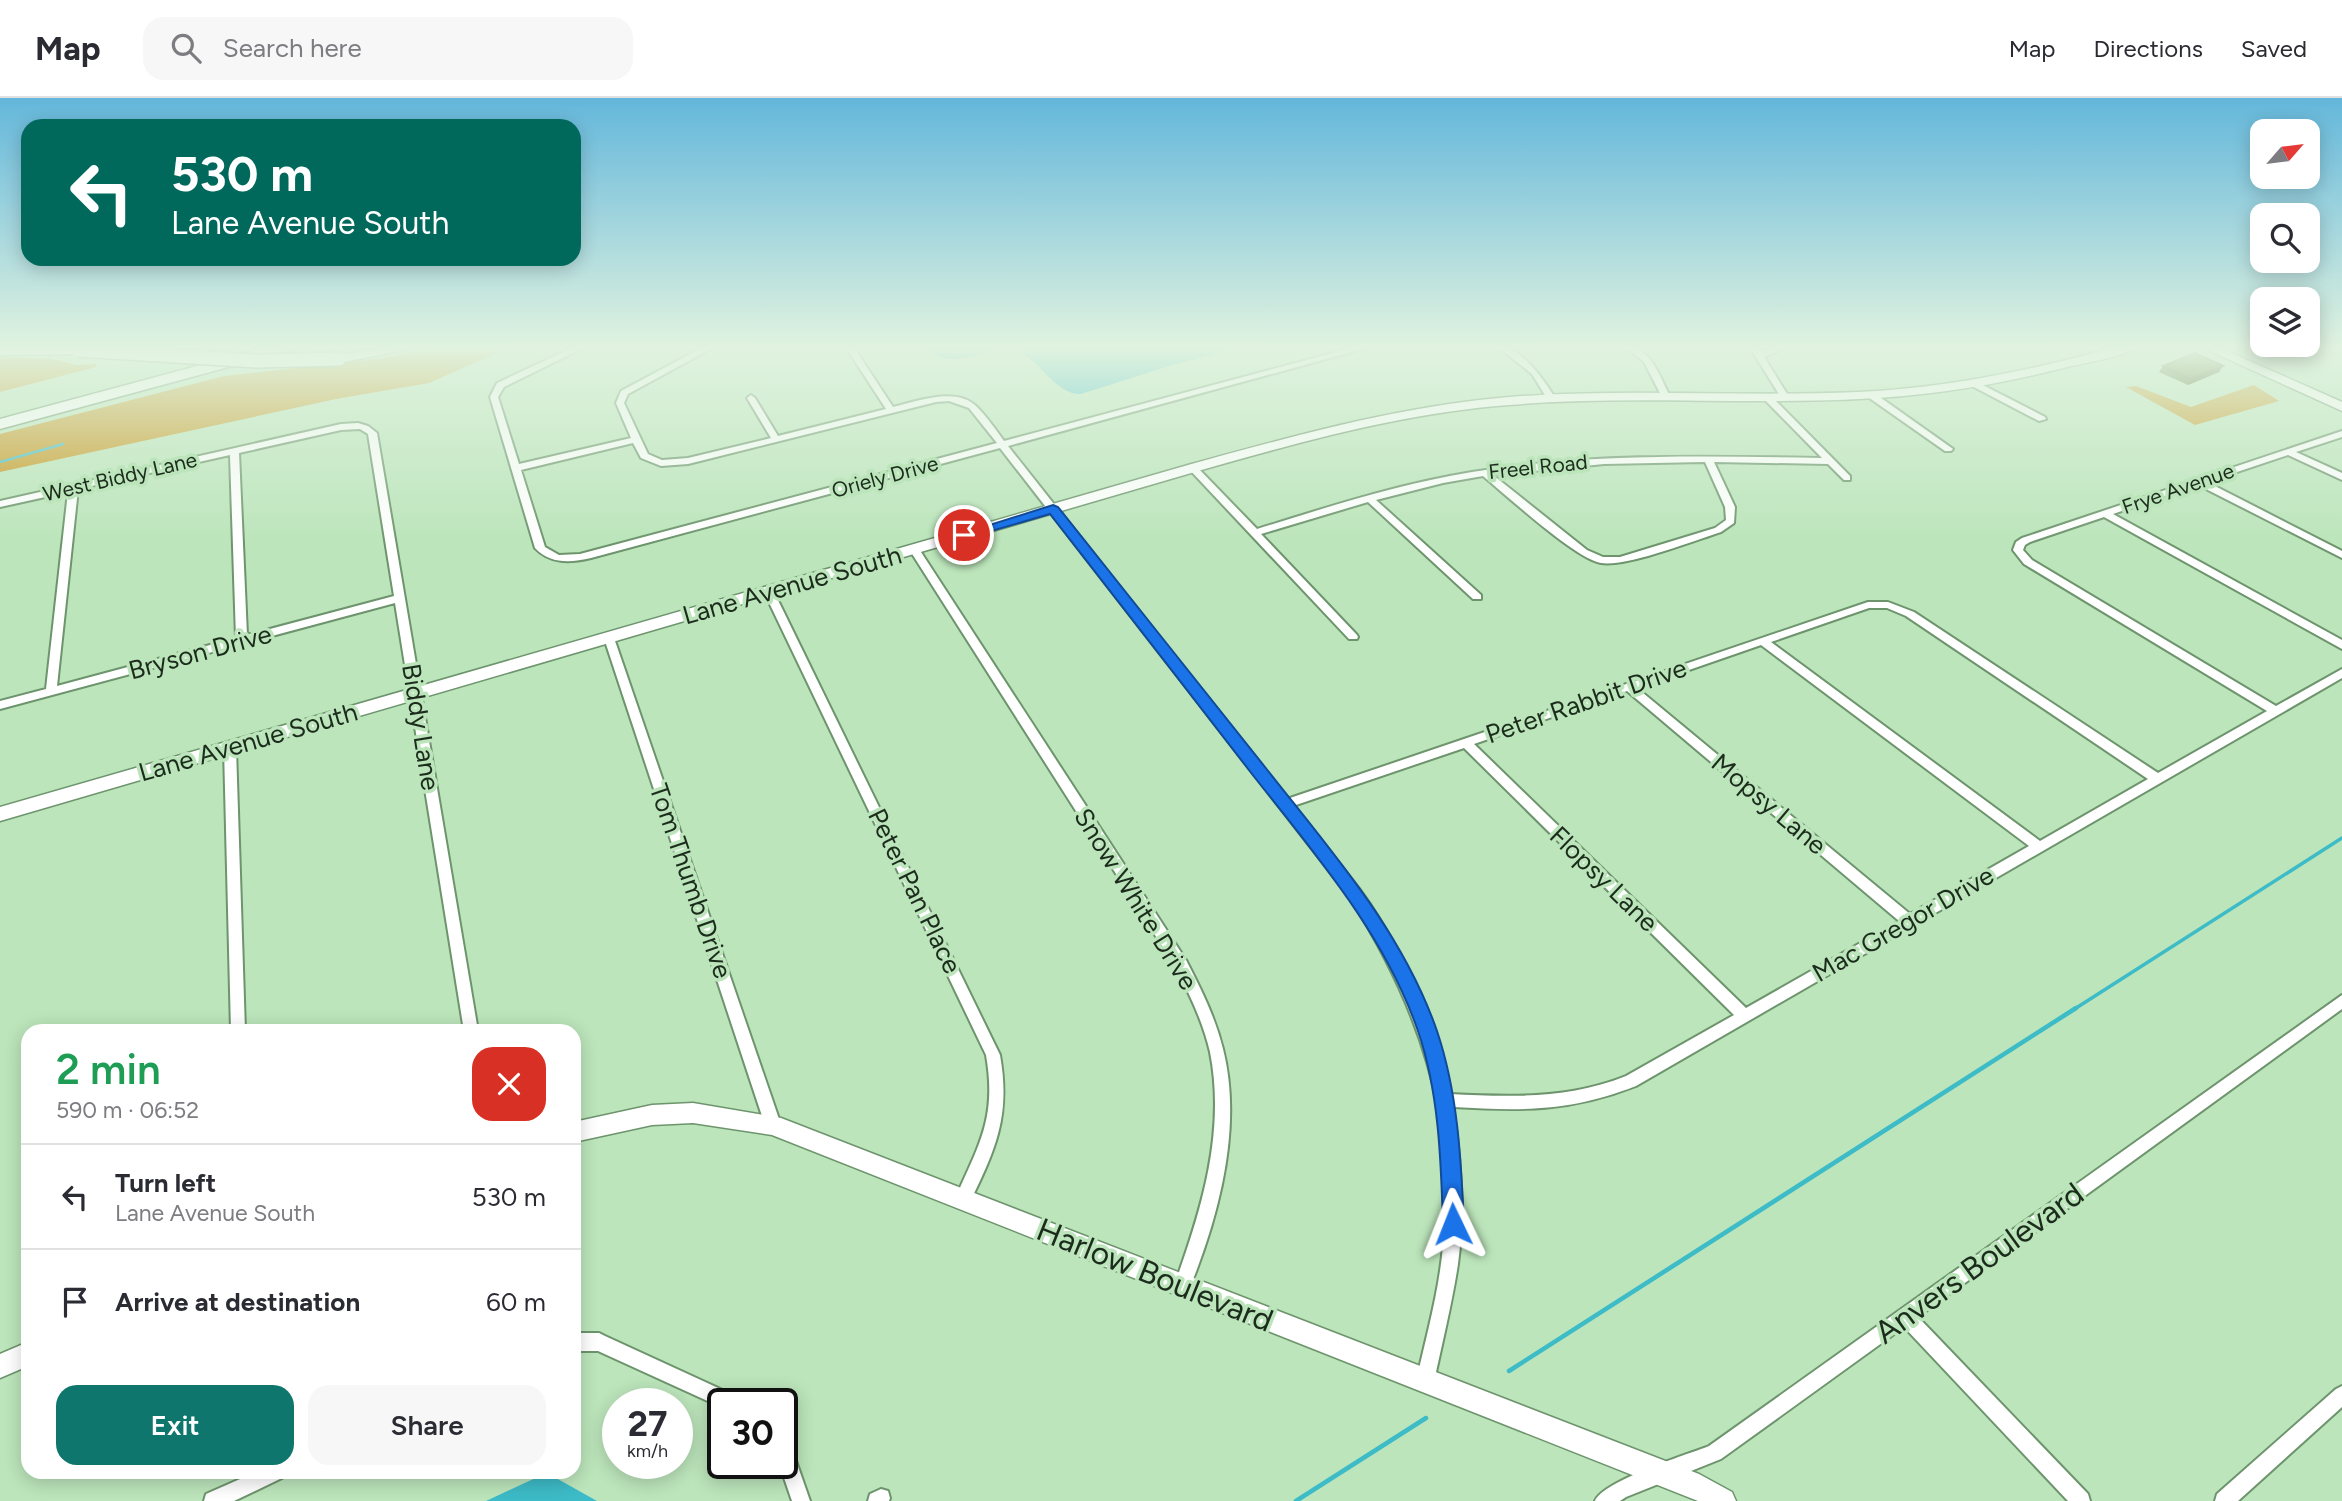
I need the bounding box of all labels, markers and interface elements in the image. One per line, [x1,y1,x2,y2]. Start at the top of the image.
search box [143,17,633,80]
text: Map [35,29,101,68]
icon: search [167,29,205,67]
text: Search here [223,32,362,64]
text: Map [2009,34,2055,63]
text: Directions [2093,34,2203,63]
text: Saved [2241,34,2307,63]
north arrow [2250,119,2320,189]
map controls [2250,119,2320,357]
text: 530 m [171,144,313,203]
icon: left [56,147,147,238]
button: search [2250,203,2320,273]
text: Lane Avenue South [171,204,449,242]
button: layers [2250,287,2320,357]
street label: West Biddy Lane [41,447,199,506]
street label: Freel Road [1487,449,1589,484]
street label: Oriely Drive [829,450,941,503]
street label: Frye Avenue [2119,458,2237,519]
pin [934,505,994,565]
icon: arrive [945,516,983,554]
street label: Lane Avenue South [679,538,905,632]
street label: Bryson Drive [125,618,275,686]
street label: Peter Rabbit Drive [1481,652,1691,750]
street label: Biddy Lane [395,661,447,793]
street label: Lane Avenue South [135,695,361,789]
street label: Mopsy Lane [1705,747,1833,861]
street label: Tom Thumb Drive [643,780,739,982]
street label: Snow White Drive [1067,802,1205,996]
street label: Peter Pan Place [861,803,969,979]
street label: Flopsy Lane [1543,820,1665,938]
street label: Mac Gregor Drive [1807,859,1999,989]
text: 2 min [56,1044,161,1095]
button: close [472,1047,546,1121]
text: 590 m · 06:52 [56,1096,199,1124]
text: Turn left [115,1167,216,1199]
street label: Anvers Boulevard [1867,1174,2091,1352]
icon: left [56,1178,94,1216]
text: 530 m [472,1181,546,1213]
position arrow [1416,1187,1490,1261]
text: Lane Avenue South [115,1199,315,1227]
street label: Harlow Boulevard [1031,1210,1279,1340]
icon: arrive [56,1283,94,1321]
text: Arrive at destination [115,1286,360,1318]
text: 60 m [486,1286,546,1318]
button: Exit [56,1385,294,1465]
button: Share [308,1385,546,1465]
speed limit sign: 30 [707,1388,798,1479]
text: 27 [628,1403,667,1445]
text: km/h [627,1440,668,1462]

